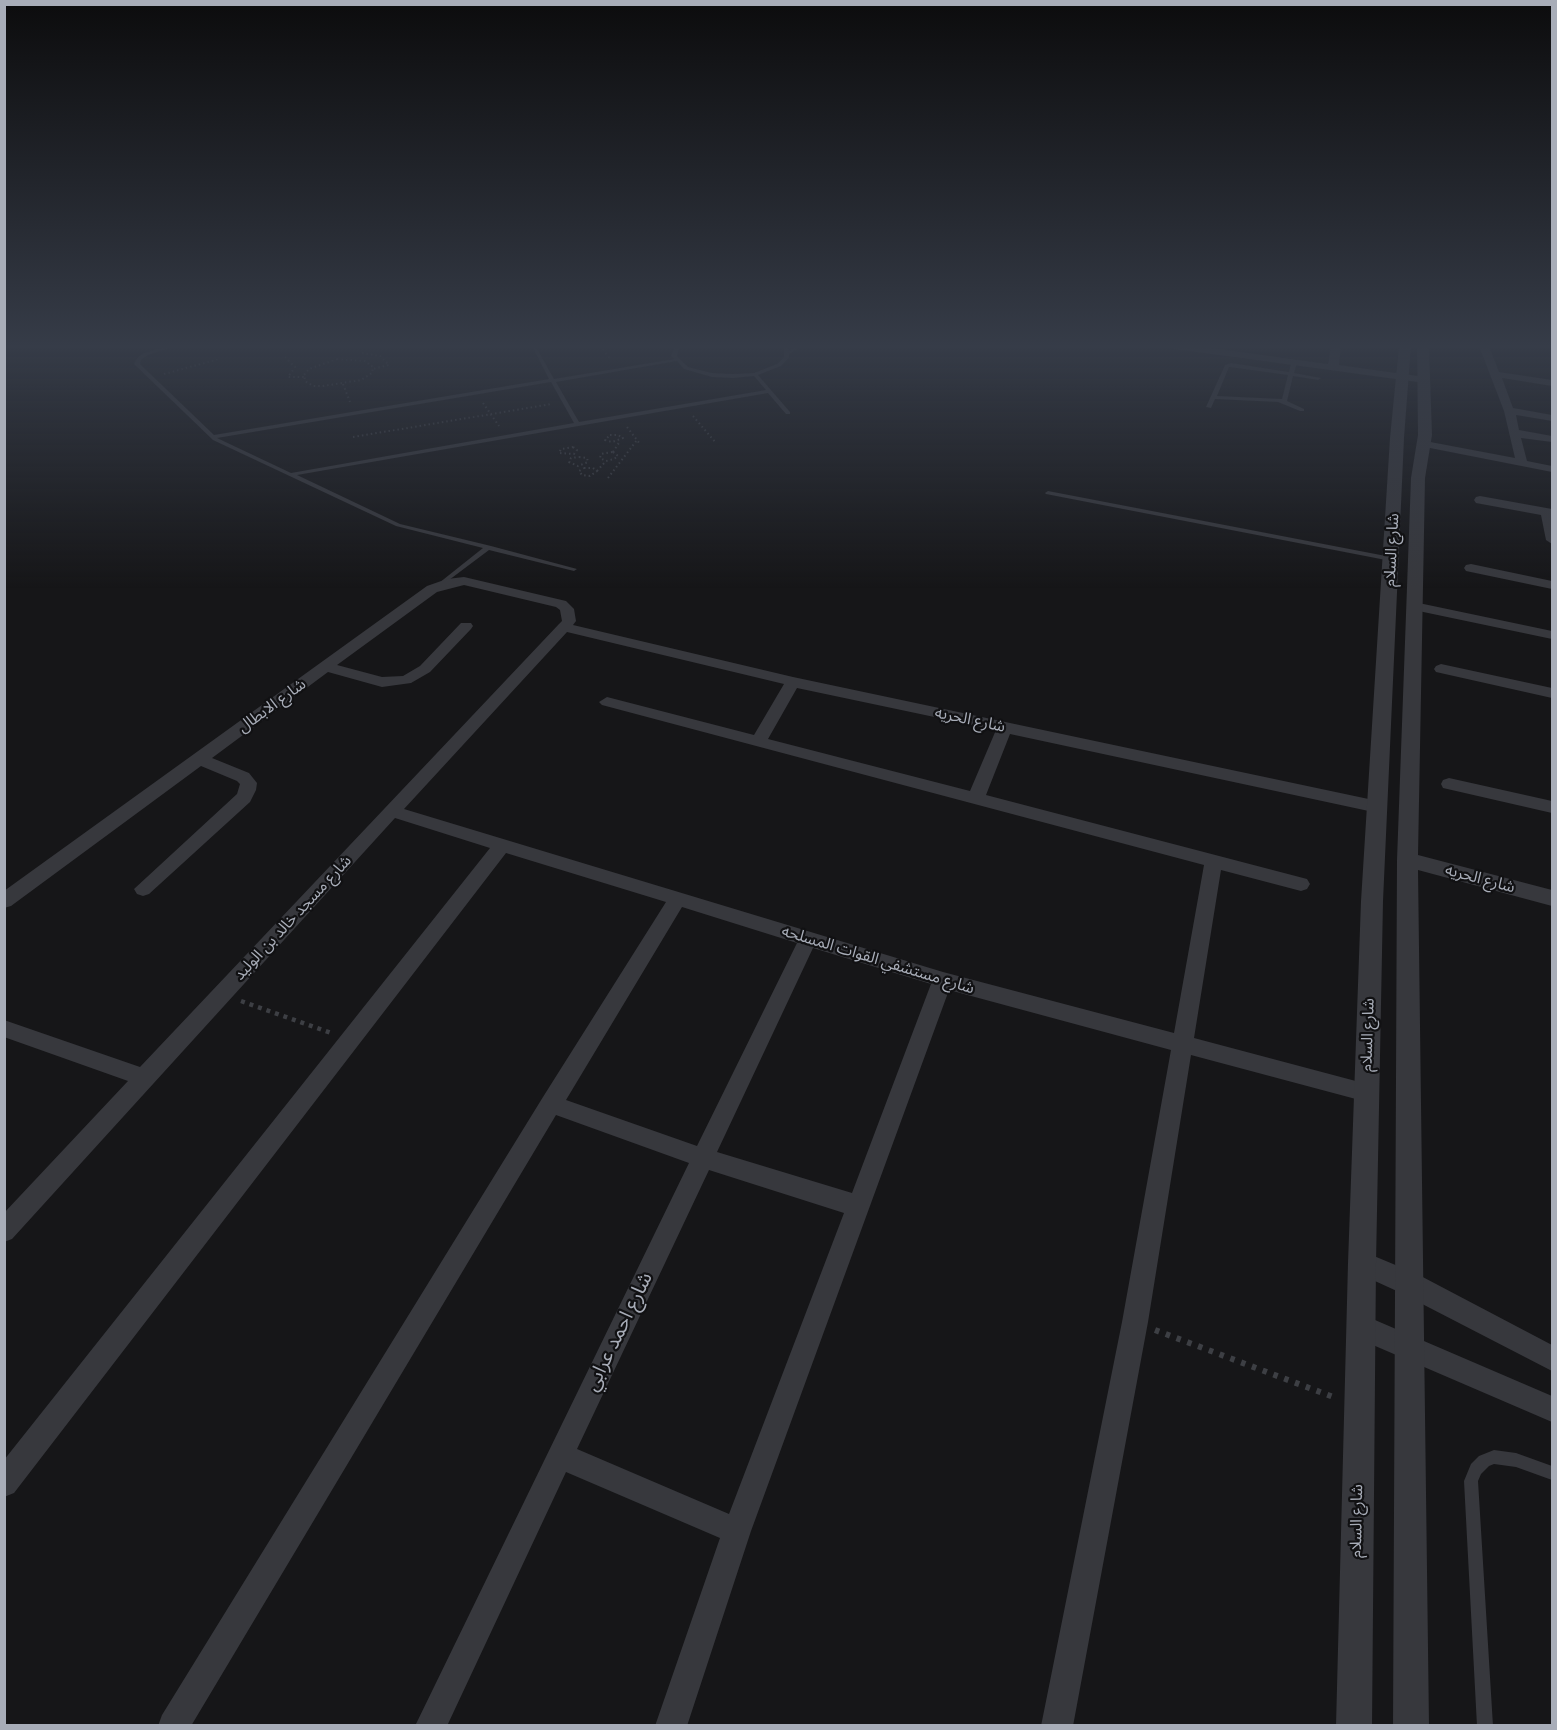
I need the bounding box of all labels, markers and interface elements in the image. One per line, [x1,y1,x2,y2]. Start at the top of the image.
street label: شارع السلام [1380,513,1404,587]
street label: شارع الابطال [234,675,310,737]
street label: شارع الحريه [933,703,1007,737]
street label: شارع مسجد خالد بن الوليد [230,852,356,984]
street label: شارع الحريه [1443,860,1517,898]
street label: شارع مستشفي القوات المسلحه [779,922,977,998]
street label: شارع السلام [1357,998,1379,1072]
street label: شارع احمد عرابي [580,1269,658,1395]
street label: شارع السلام [1347,1484,1367,1558]

